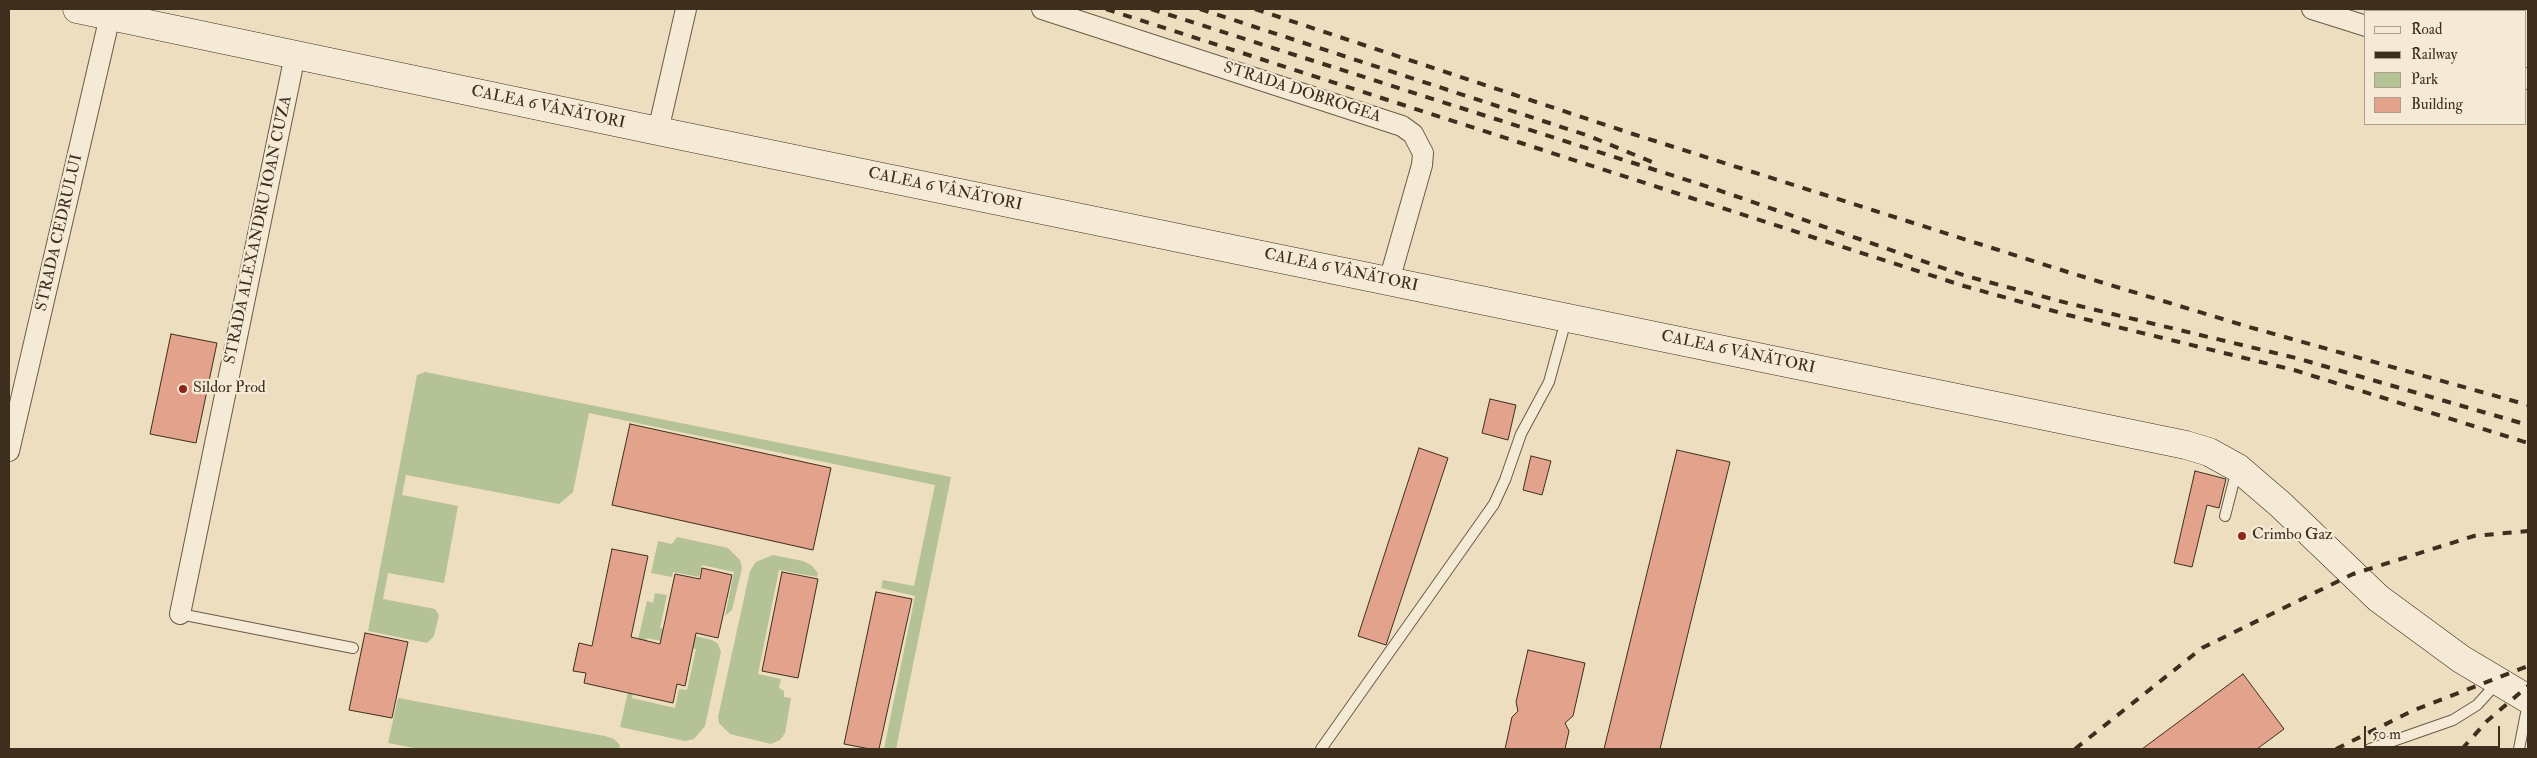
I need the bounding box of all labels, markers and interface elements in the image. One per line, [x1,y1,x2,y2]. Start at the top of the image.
legend [2364,10,2527,125]
text: Road [2411,20,2442,39]
text: Railway [2411,45,2457,64]
street label: STRADA DOBROGEA [1221,58,1383,128]
text: Park [2411,70,2438,89]
street label: CALEA 6 VÂNĂTORI [469,82,627,134]
street label: STRADA ALEXANDRU IOAN CUZA [221,94,297,366]
text: Building [2411,95,2463,114]
street label: STRADA CEDRULUI [33,153,87,313]
street label: CALEA 6 VÂNĂTORI [866,164,1024,216]
street label: CALEA 6 VÂNĂTORI [1262,245,1420,297]
street label: CALEA 6 VÂNĂTORI [1659,327,1817,379]
place label: Sildor Prod [193,379,266,399]
marker: Sildor Prod [177,383,189,395]
place label: Crimbo Gaz [2252,526,2333,546]
marker: Crimbo Gaz [2236,530,2248,542]
scale bar [2367,716,2503,748]
text: 50 m [2372,725,2401,744]

